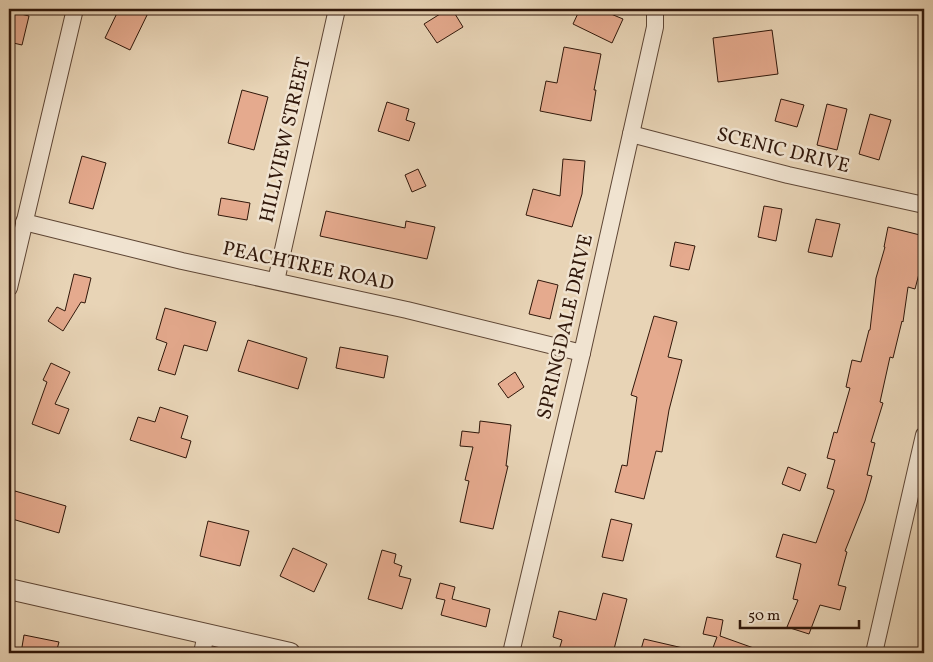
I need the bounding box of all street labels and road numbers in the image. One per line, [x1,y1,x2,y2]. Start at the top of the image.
street label: HILLVIEW STREET [253,54,319,225]
street label: SCENIC DRIVE [714,121,852,181]
street label: SPRINGDALE DRIVE [531,232,601,422]
street label: PEACHTREE ROAD [220,235,396,299]

